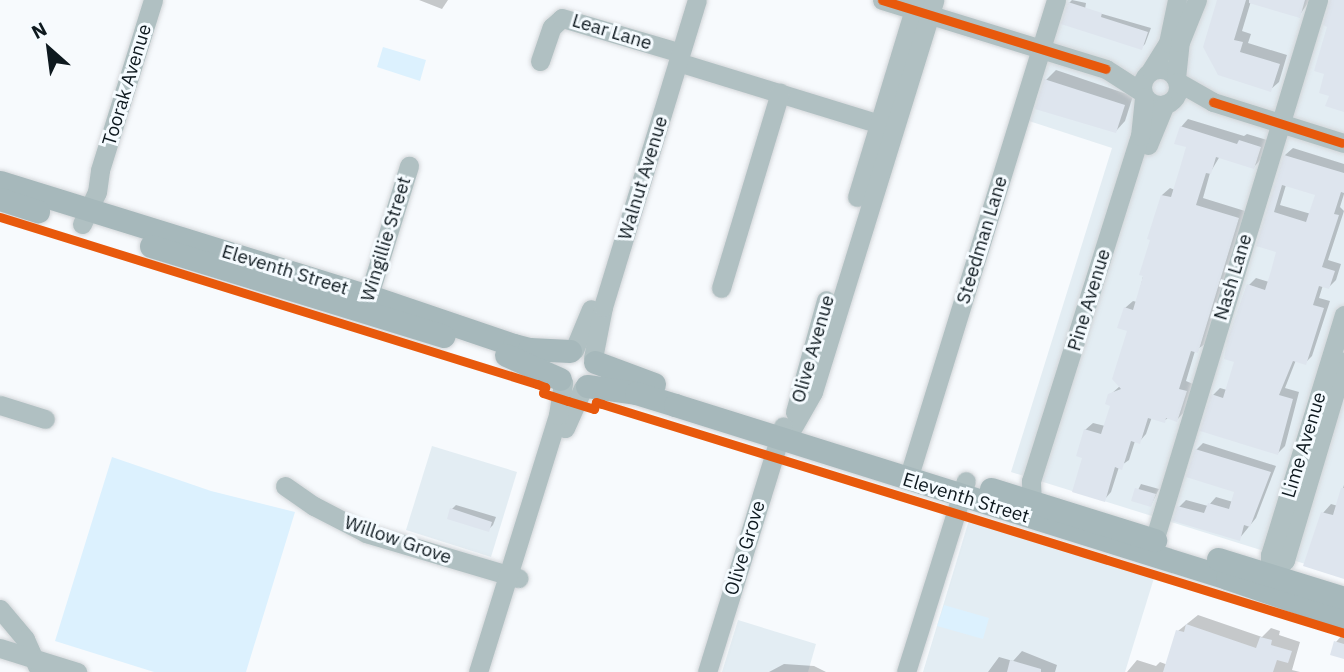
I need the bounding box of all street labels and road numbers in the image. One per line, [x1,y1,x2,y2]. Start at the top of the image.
street label: Lear Lane [569,9,655,55]
street label: Toorak Avenue [98,21,156,149]
street label: Walnut Avenue [613,113,673,243]
street label: Steedman Lane [952,173,1012,307]
street label: Wingillie Street [356,174,416,304]
street label: Nash Lane [1209,231,1257,323]
street label: Eleventh Street [219,240,351,300]
street label: Pine Avenue [1063,246,1115,354]
street label: Olive Avenue [787,293,839,405]
street label: Lime Avenue [1277,389,1331,501]
street label: Eleventh Street [900,468,1032,528]
street label: Olive Grove [720,498,770,598]
street label: Willow Grove [341,511,455,569]

